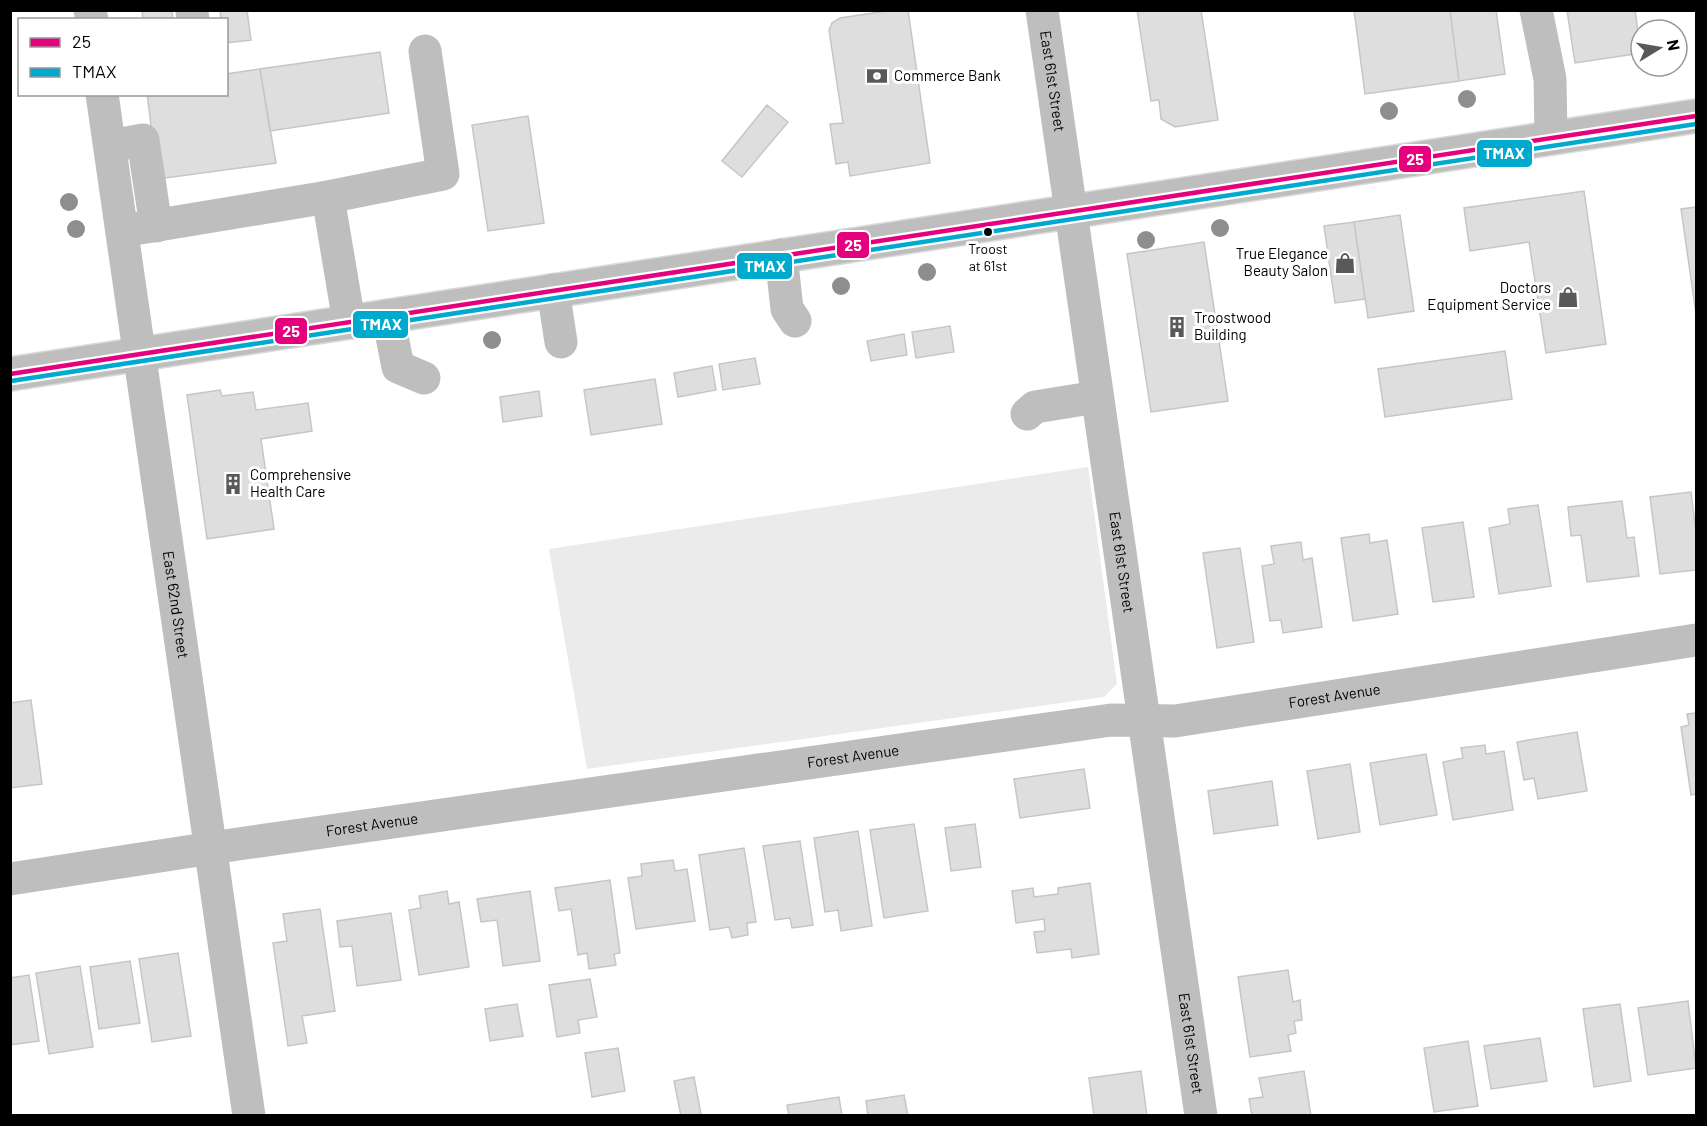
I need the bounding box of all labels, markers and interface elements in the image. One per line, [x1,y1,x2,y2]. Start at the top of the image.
legend [18,18,228,96]
north arrow [1629,18,1689,78]
street label: East 61st Street [1037,29,1069,133]
text: 25 [72,30,91,52]
text: N [1664,38,1685,52]
text: TMAX [72,60,117,82]
bank icon: Commerce Bank [865,64,889,88]
place label: Commerce Bank [894,66,1001,84]
line badge: TMAX [1476,139,1533,168]
text: TMAX [1483,143,1525,162]
line badge: 25 [1398,145,1432,173]
text: 25 [1406,149,1424,168]
marker: Troost at 61st [982,226,994,238]
line badge: 25 [836,231,870,259]
text: 25 [844,235,862,254]
place label: Troost at 61st [968,240,1008,274]
place label: True Elegance Beauty Salon [1236,244,1328,279]
shop icon: True Elegance Beauty Salon [1333,251,1357,275]
line badge: TMAX [736,252,793,280]
text: TMAX [744,256,786,275]
place label: Doctors Equipment Service [1427,278,1551,313]
shop icon: Doctors Equipment Service [1556,285,1580,309]
place label: Troostwood Building [1194,308,1271,343]
line badge: TMAX [352,310,409,339]
text: TMAX [360,314,402,333]
building icon: Troostwood Building [1165,315,1189,339]
line badge: 25 [274,317,308,345]
text: 25 [282,321,300,340]
place label: Comprehensive Health Care [250,465,351,500]
building icon: Comprehensive Health Care [221,472,245,496]
street label: East 61st Street [1106,510,1139,614]
street label: East 62nd Street [160,550,193,660]
street label: Forest Avenue [1287,679,1382,711]
street label: Forest Avenue [806,740,900,771]
street label: Forest Avenue [325,809,419,839]
street label: East 61st Street [1175,992,1208,1095]

